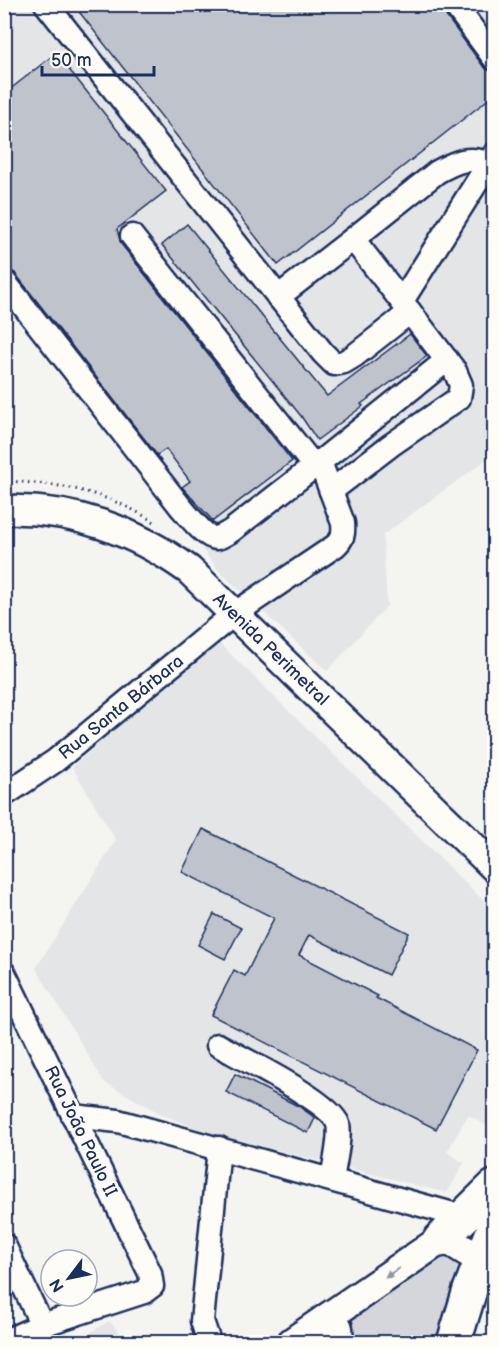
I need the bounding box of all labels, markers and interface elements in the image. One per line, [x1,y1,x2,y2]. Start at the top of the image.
scale bar [42,39,154,77]
text: 50 m [51,50,92,71]
street label: Avenida Perimetral [208,589,333,710]
street label: Rua Santa Bárbara [55,651,188,764]
street label: Rua João Paulo II [40,1063,121,1200]
north arrow [39,1248,99,1308]
one-way arrow [384,1267,400,1279]
text: N [46,1275,69,1295]

